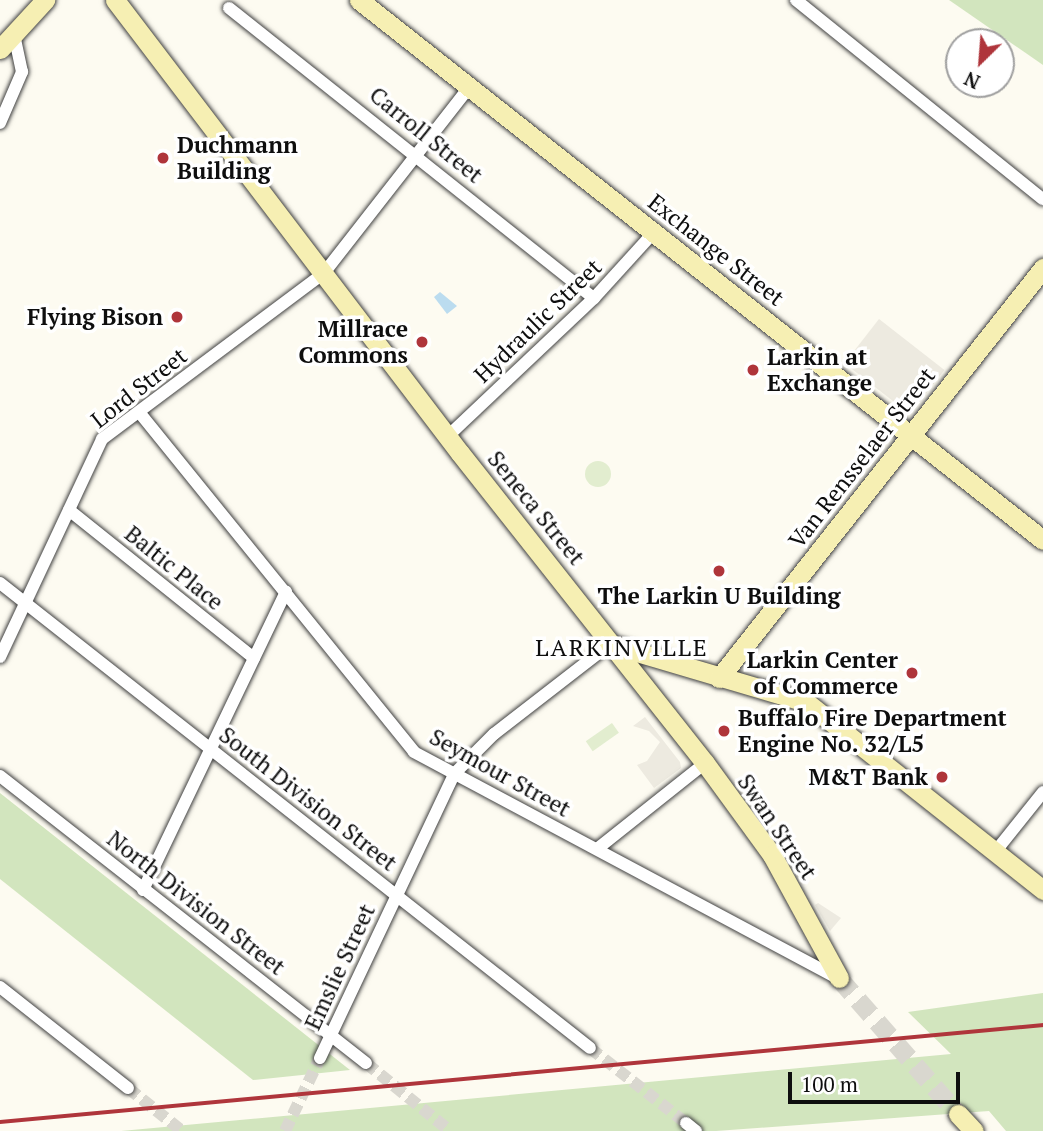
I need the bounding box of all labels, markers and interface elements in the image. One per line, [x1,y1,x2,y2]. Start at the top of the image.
north arrow [945,28,1015,98]
text: N [960,66,984,95]
street label: Carroll Street [364,81,488,189]
place label: Duchmann Building [177,131,298,185]
marker: Duchmann Building [155,150,171,166]
street label: Exchange Street [642,188,790,312]
street label: Hydraulic Street [469,253,607,389]
place label: Flying Bison [27,303,163,331]
marker: Flying Bison [169,309,185,325]
place label: Millrace Commons [298,315,408,369]
marker: Millrace Commons [414,334,430,350]
street label: Lord Street [86,342,192,434]
place label: Larkin at Exchange [767,343,872,397]
marker: Larkin at Exchange [745,362,761,378]
street label: Van Rensselaer Street [783,362,941,554]
street label: Seneca Street [482,446,590,570]
street label: Baltic Place [119,520,229,616]
marker: The Larkin U Building [711,563,727,579]
place label: The Larkin U Building [597,582,841,610]
district label: LARKINVILLE [537,634,707,662]
place label: Larkin Center of Commerce [747,646,898,700]
marker: Larkin Center of Commerce [904,665,920,681]
place label: Buffalo Fire Department Engine No. 32/L5 [738,704,1007,758]
street label: South Division Street [214,721,402,877]
street label: Seymour Street [425,723,575,823]
marker: Buffalo Fire Department Engine No. 32/L5 [716,723,732,739]
place label: M&T Bank [808,763,928,791]
street label: Swan Street [732,769,822,885]
marker: M&T Bank [934,769,950,785]
street label: North Division Street [102,825,290,981]
street label: Emslie Street [299,900,381,1034]
scale bar [791,1058,962,1102]
text: 100 m [801,1070,858,1098]

